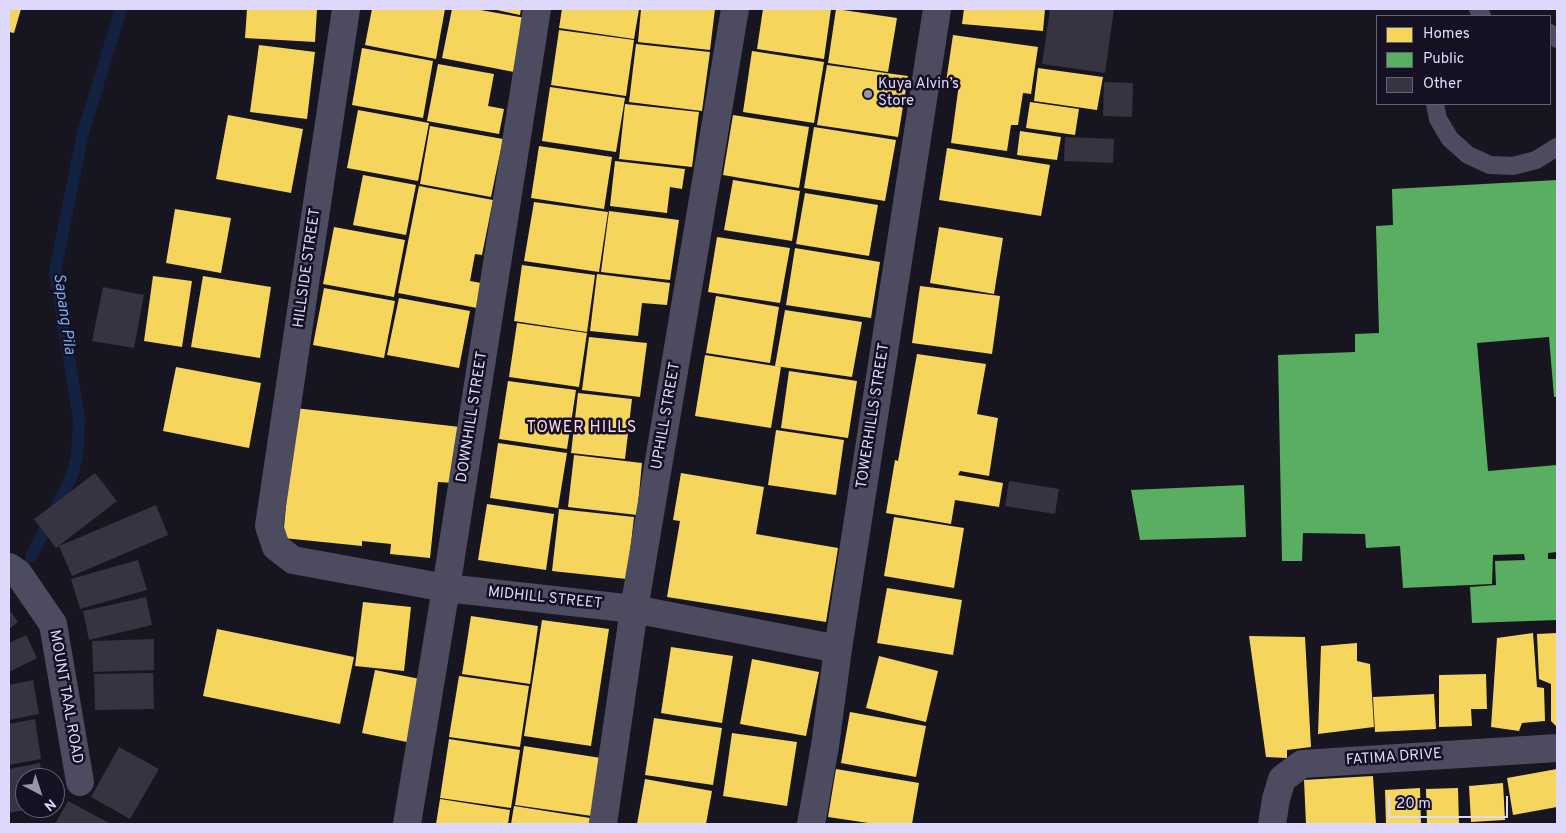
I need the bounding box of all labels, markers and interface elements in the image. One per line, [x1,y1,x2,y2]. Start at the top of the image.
legend [1376,15,1551,105]
text: Homes [1423,25,1470,44]
text: Public [1423,50,1464,69]
text: Other [1423,75,1462,94]
place label: Kuya Alvin’s Store [878,76,959,111]
marker: Kuya Alvin’s Store [862,88,874,100]
street label: HILLSIDE STREET [291,207,325,329]
water label: Sapang Pila [48,272,78,356]
street label: TOWERHILLS STREET [854,342,894,490]
street label: DOWNHILL STREET [454,350,492,484]
street label: UPHILL STREET [649,361,685,471]
district label: TOWER HILLS [525,419,639,439]
street label: MIDHILL STREET [487,584,603,614]
street label: MOUNT TAAL ROAD [44,629,86,765]
street label: FATIMA DRIVE [1345,746,1443,770]
north arrow [15,768,65,818]
scale bar [1391,786,1511,818]
text: N [40,794,59,814]
text: 20 m [1396,795,1431,814]

